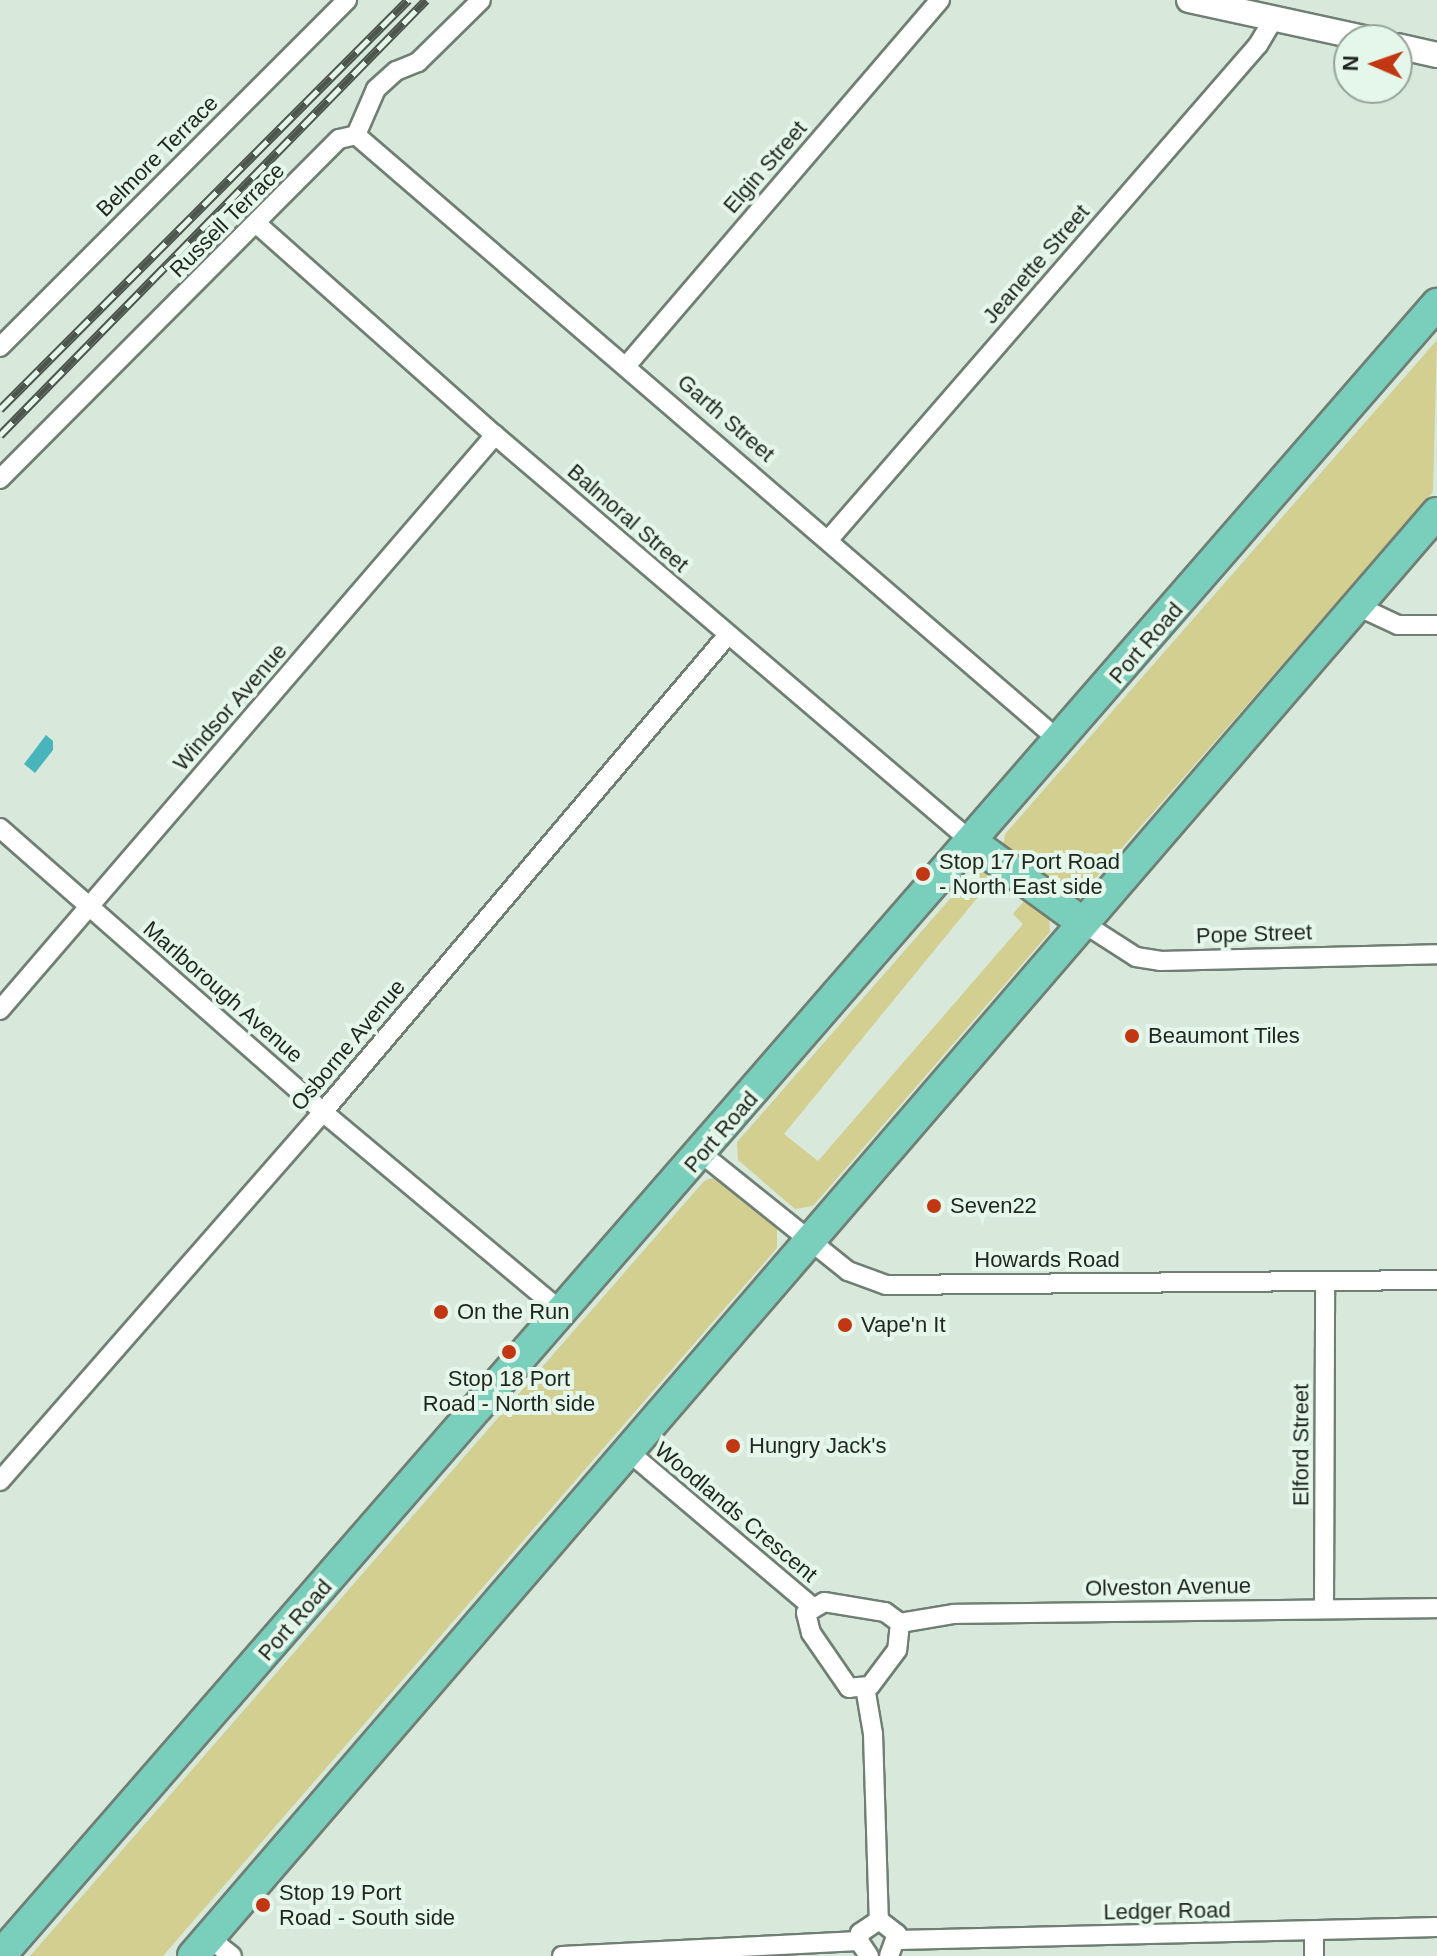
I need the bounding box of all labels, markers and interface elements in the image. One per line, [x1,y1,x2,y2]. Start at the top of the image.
north arrow [1333,24,1413,104]
text: N [1338,55,1363,72]
street label: Belmore Terrace [91,90,223,222]
street label: Elgin Street [718,115,812,219]
street label: Russell Terrace [164,157,290,283]
street label: Jeanette Street [977,199,1095,329]
street label: Garth Street [672,369,780,467]
street label: Balmoral Street [562,458,694,578]
street label: Port Road [1104,597,1188,689]
street label: Windsor Avenue [167,638,293,776]
place label: Stop 17 Port Road - North East side [939,848,1120,900]
marker: Stop 17 Port Road - North East side [914,865,932,883]
street label: Marlborough Avenue [137,915,309,1069]
street label: Pope Street [1195,919,1313,949]
street label: Osborne Avenue [285,973,411,1117]
place label: Beaumont Tiles [1148,1023,1300,1049]
marker: Beaumont Tiles [1123,1027,1141,1045]
street label: Port Road [679,1086,763,1178]
place label: Seven22 [950,1193,1037,1219]
marker: Seven22 [925,1197,943,1215]
street label: Howards Road [974,1247,1120,1273]
place label: On the Run [457,1299,570,1325]
marker: On the Run [432,1303,450,1321]
place label: Vape'n It [861,1312,946,1338]
marker: Vape'n It [836,1316,854,1334]
marker: Stop 18 Port Road - North side [500,1343,518,1361]
place label: Stop 18 Port Road - North side [423,1365,595,1416]
street label: Elford Street [1288,1384,1314,1506]
place label: Hungry Jack's [749,1433,886,1459]
street label: Woodlands Crescent [649,1436,823,1588]
marker: Hungry Jack's [724,1437,742,1455]
street label: Olveston Avenue [1084,1572,1252,1602]
street label: Port Road [253,1574,337,1666]
place label: Stop 19 Port Road - South side [279,1879,455,1930]
marker: Stop 19 Port Road - South side [254,1896,272,1914]
street label: Ledger Road [1103,1897,1231,1925]

